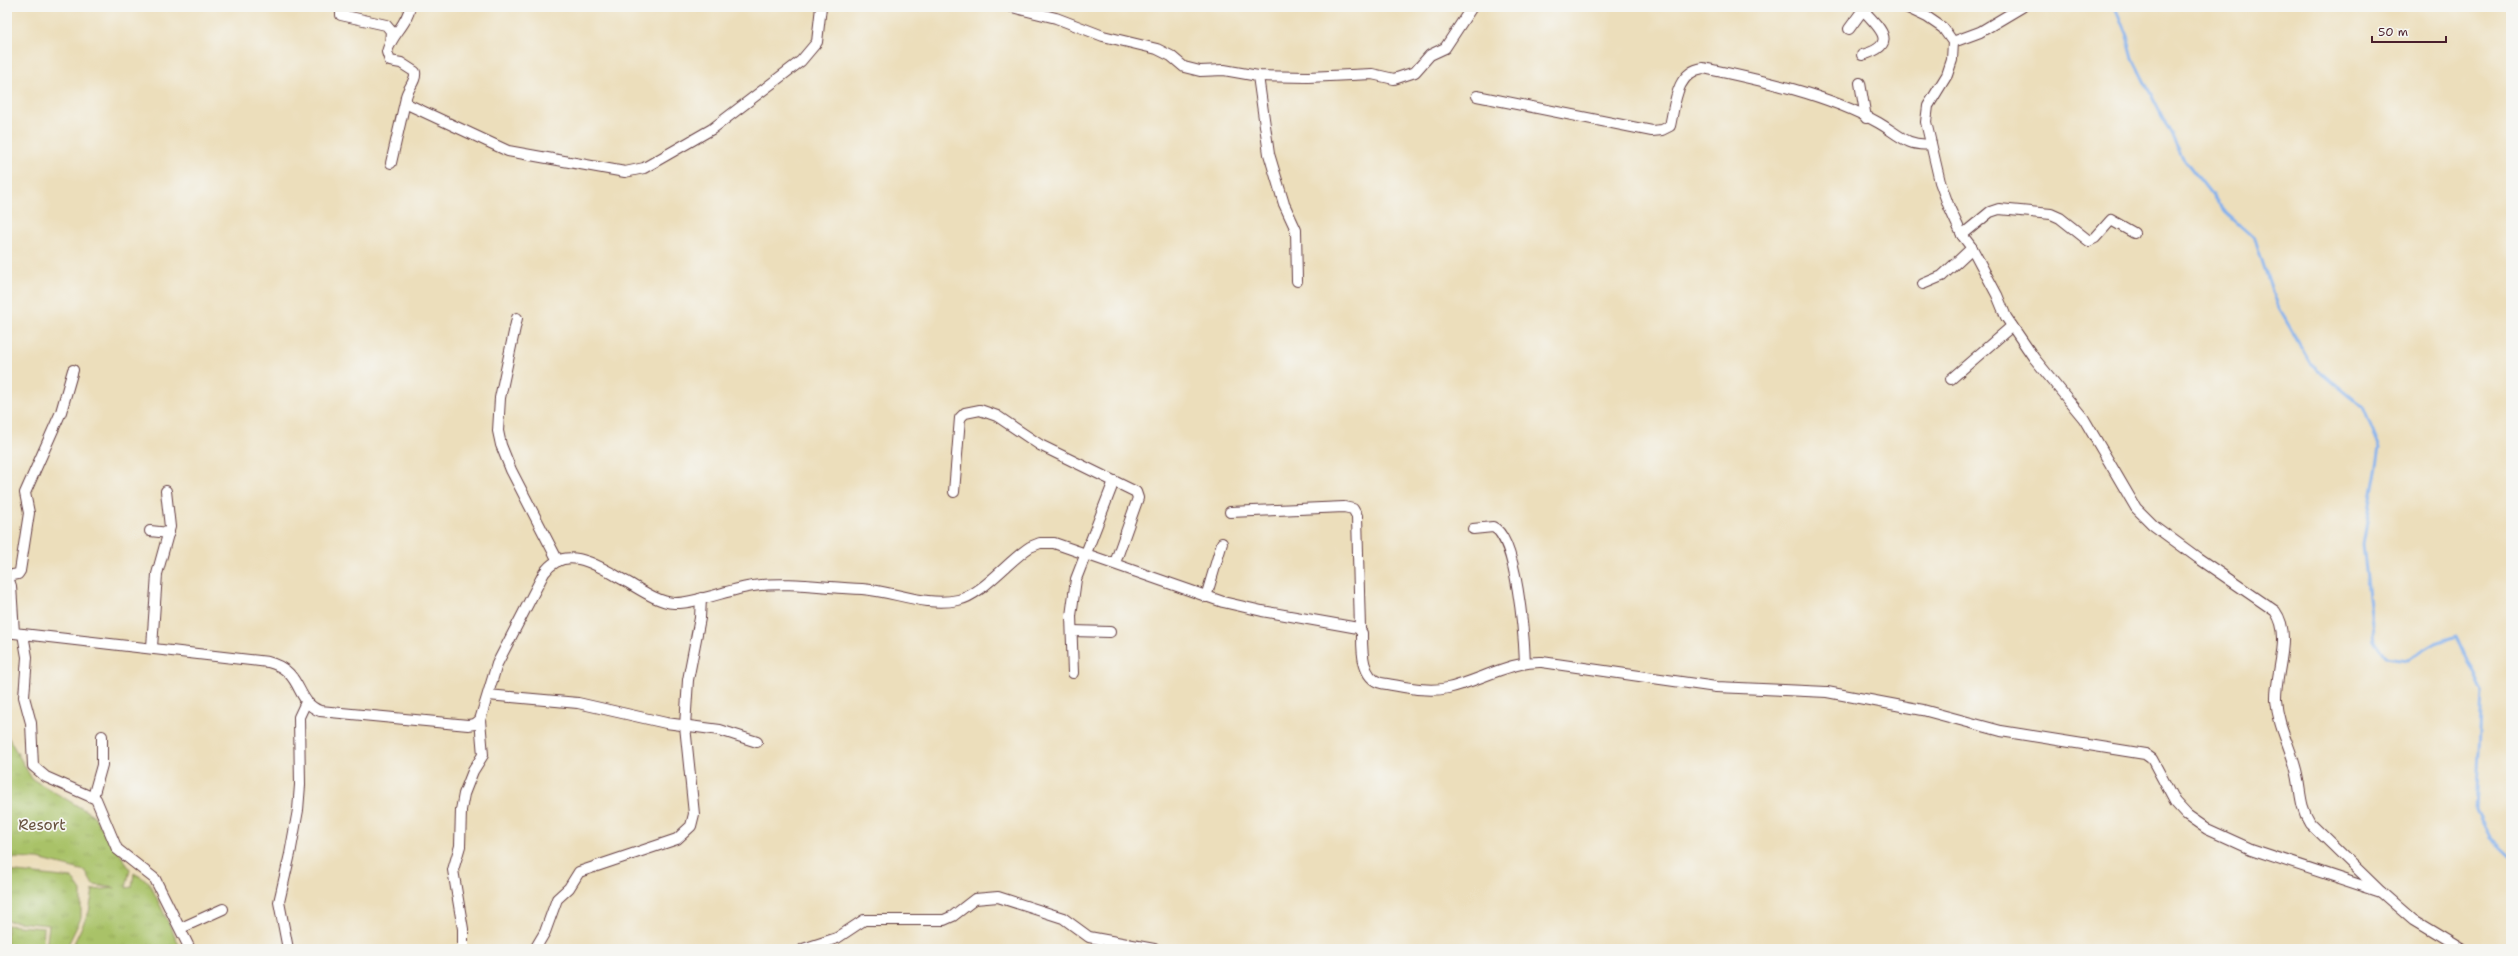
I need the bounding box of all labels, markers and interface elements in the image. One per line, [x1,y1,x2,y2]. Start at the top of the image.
scale bar [2372,18,2446,44]
text: 50 m [2378,24,2408,40]
park label: Resort [18,815,66,835]

